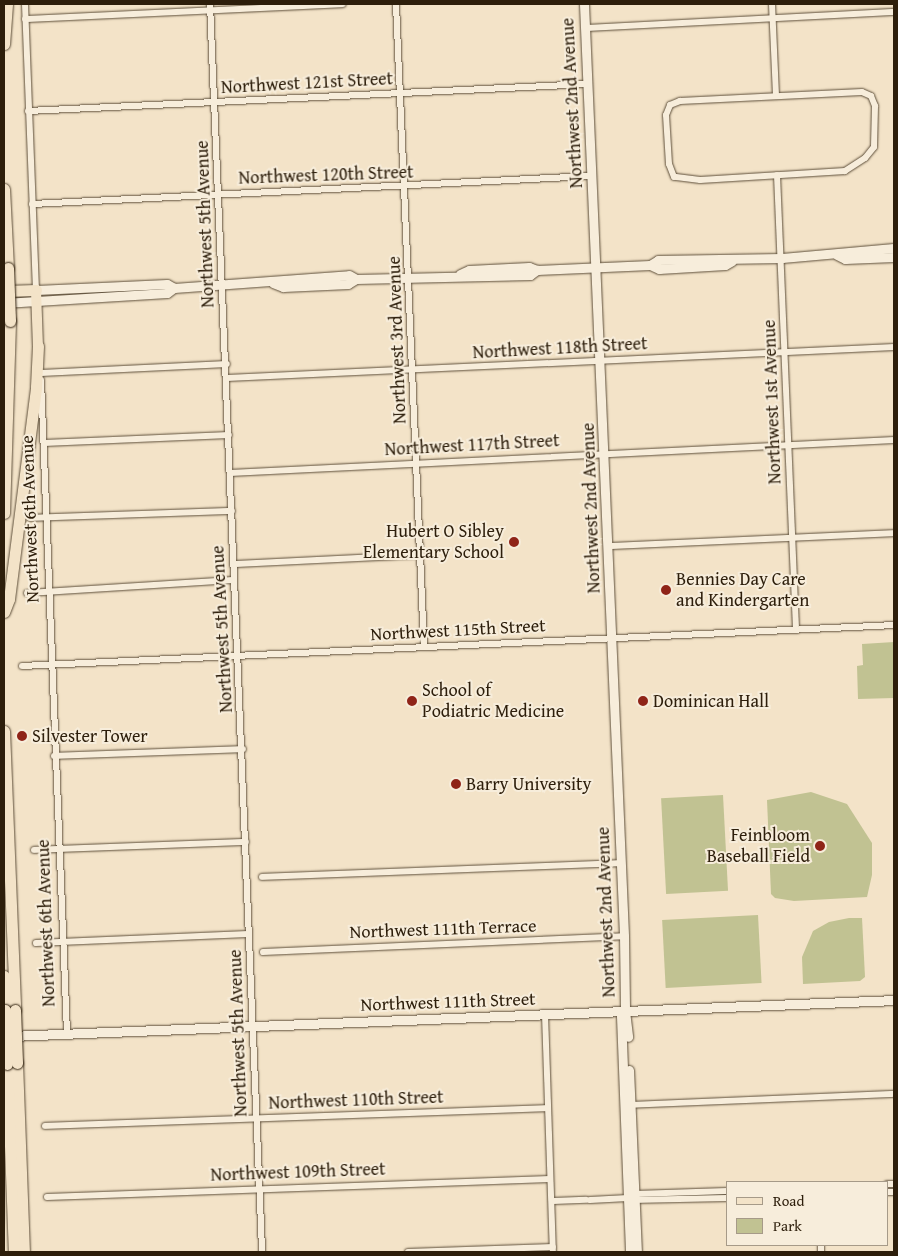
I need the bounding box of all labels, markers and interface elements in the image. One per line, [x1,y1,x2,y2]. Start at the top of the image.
street label: Northwest 2nd Avenue [557,17,587,189]
street label: Northwest 121st Street [220,68,394,98]
street label: Northwest 5th Avenue [191,140,219,308]
street label: Northwest 120th Street [238,161,414,189]
street label: Northwest 3rd Avenue [383,256,411,424]
street label: Northwest 1st Avenue [758,319,786,485]
street label: Northwest 118th Street [472,333,648,363]
street label: Northwest 2nd Avenue [577,422,605,594]
street label: Northwest 117th Street [384,430,560,460]
street label: Northwest 6th Avenue [16,435,44,603]
place label: Hubert O Sibley Elementary School [363,521,504,564]
marker: Hubert O Sibley Elementary School [508,536,520,548]
street label: Northwest 5th Avenue [207,545,237,713]
place label: Bennies Day Care and Kindergarten [676,569,809,612]
marker: Bennies Day Care and Kindergarten [660,584,672,596]
street label: Northwest 115th Street [370,615,546,645]
place label: School of Podiatric Medicine [422,680,564,722]
place label: Dominican Hall [653,690,769,712]
marker: School of Podiatric Medicine [406,695,418,707]
marker: Dominican Hall [637,695,649,707]
place label: Silvester Tower [32,725,148,747]
marker: Silvester Tower [16,730,28,742]
place label: Barry University [466,773,591,795]
marker: Barry University [450,778,462,790]
place label: Feinbloom Baseball Field [707,825,810,868]
street label: Northwest 2nd Avenue [592,826,620,998]
street label: Northwest 6th Avenue [32,839,60,1007]
marker: Feinbloom Baseball Field [814,840,826,852]
street label: Northwest 111th Terrace [349,915,537,943]
street label: Northwest 5th Avenue [224,949,252,1117]
street label: Northwest 111th Street [360,988,536,1016]
street label: Northwest 110th Street [268,1086,444,1114]
street label: Northwest 109th Street [210,1158,386,1186]
legend [726,1181,888,1246]
text: Road [773,1190,804,1211]
text: Park [773,1215,802,1236]

